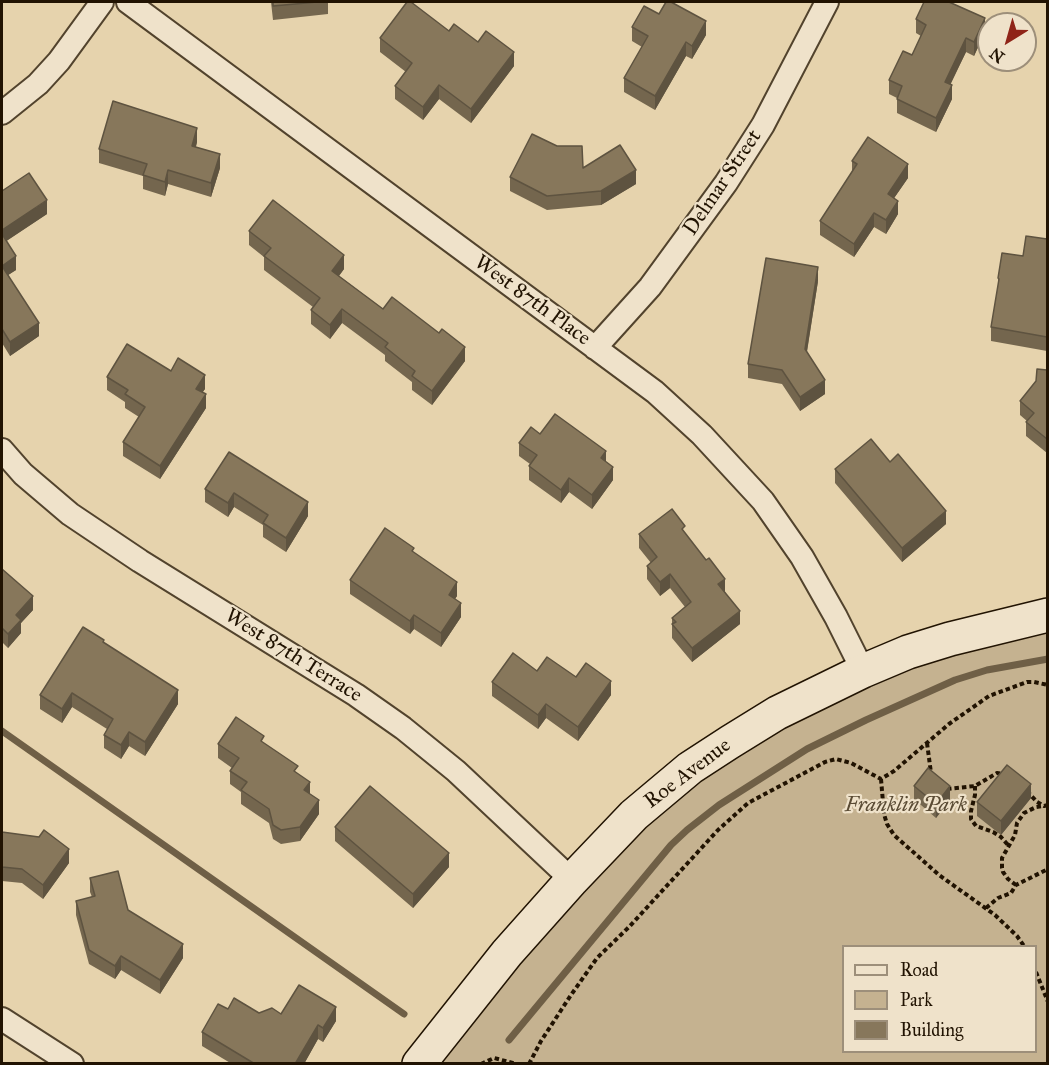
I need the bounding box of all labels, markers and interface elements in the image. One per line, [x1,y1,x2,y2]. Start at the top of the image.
north arrow [977,12,1037,72]
text: N [986,44,1008,67]
street label: Delmar Street [678,125,768,241]
street label: West 87th Place [469,250,595,352]
street label: West 87th Terrace [220,604,366,708]
street label: Roe Avenue [640,733,736,815]
park label: Franklin Park [845,793,967,819]
legend [842,945,1037,1053]
text: Road [900,959,938,981]
text: Park [900,989,933,1011]
text: Building [900,1019,963,1041]

